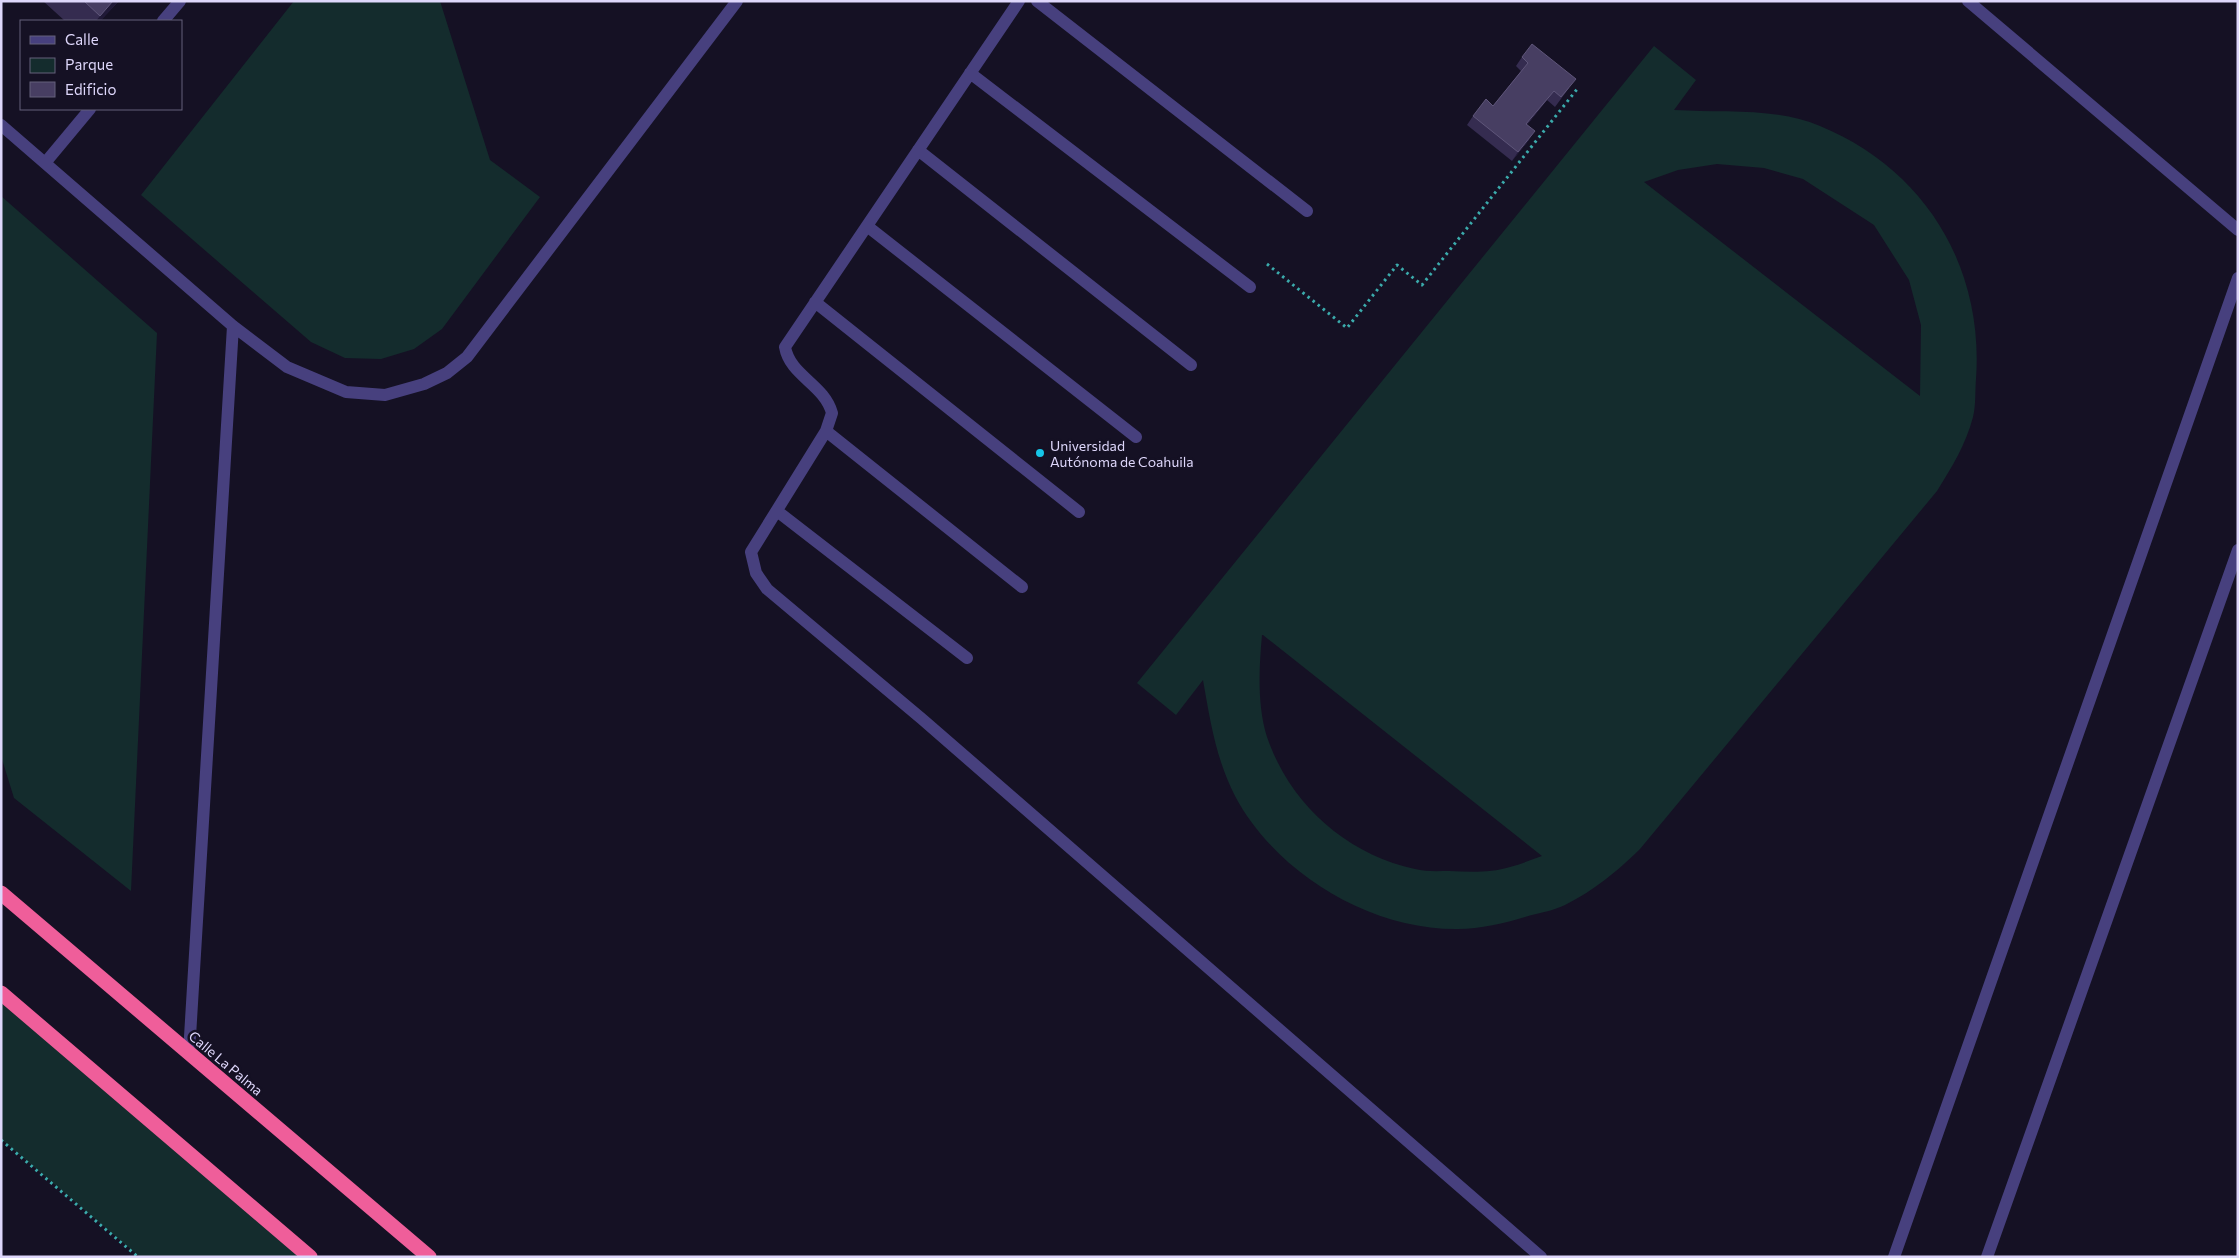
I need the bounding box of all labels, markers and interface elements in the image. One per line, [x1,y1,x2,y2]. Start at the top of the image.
legend [20,20,182,110]
text: Calle [65,30,99,48]
text: Parque [65,55,113,73]
text: Edificio [65,80,116,98]
place label: Universidad Autónoma de Coahuila [1050,437,1194,470]
marker: Universidad Autónoma de Coahuila [1034,447,1046,459]
street label: Calle La Palma [186,1027,266,1099]

